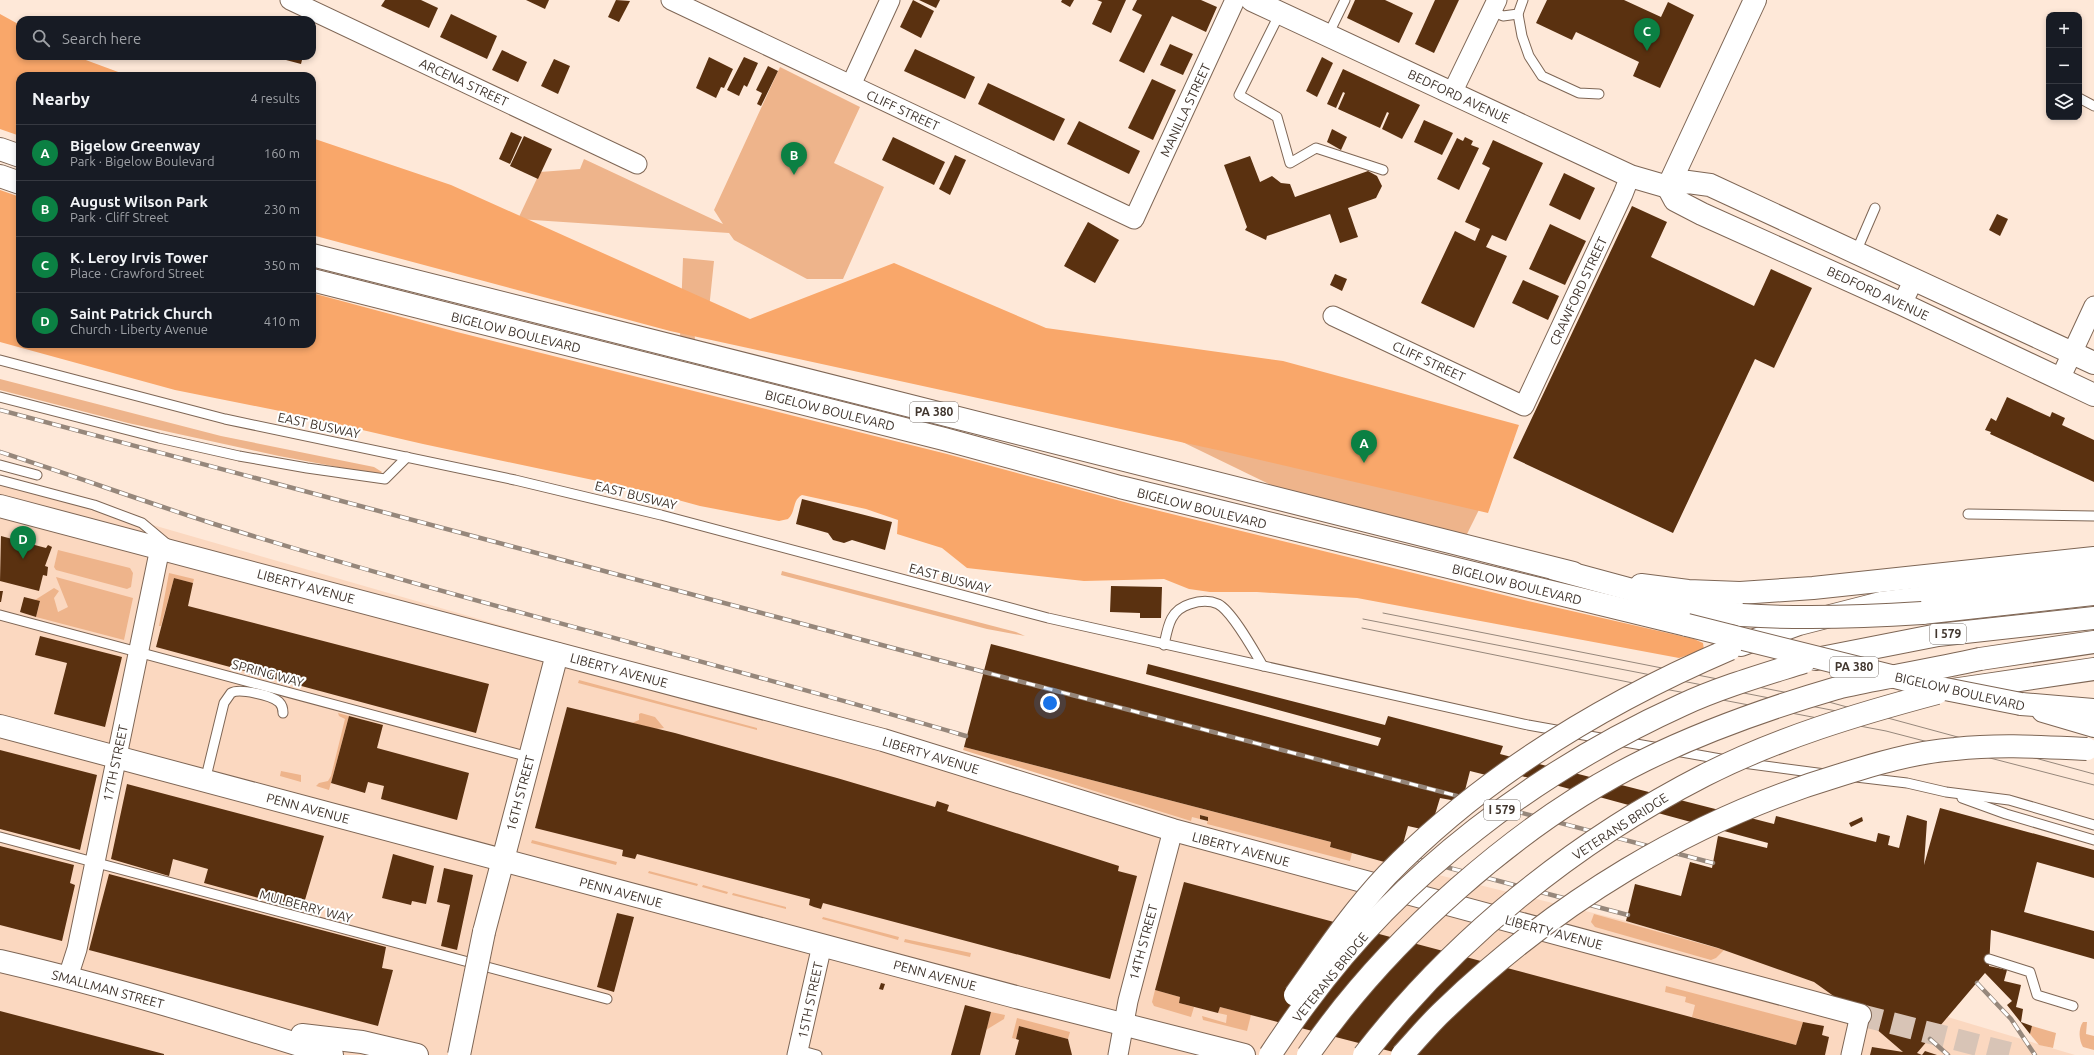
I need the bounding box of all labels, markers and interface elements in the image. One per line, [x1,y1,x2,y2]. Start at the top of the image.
map controls [2046,12,2082,120]
button: + [2046,12,2082,48]
search box [16,16,316,60]
pin: C [1634,18,1660,51]
icon: search [30,27,52,49]
text: Search here [62,30,141,47]
button: − [2046,48,2082,84]
street label: ARCENA STREET [417,55,511,109]
street label: MANILLA STREET [1157,61,1213,159]
street label: BEDFORD AVENUE [1406,66,1512,126]
button: layers [2046,84,2082,120]
street label: CLIFF STREET [864,87,942,133]
text: Nearby [32,89,90,108]
text: 4 results [250,91,300,105]
text: Bigelow Greenway [70,137,200,154]
pin: B [781,142,807,175]
text: A [40,146,50,160]
text: 160 m [264,146,300,160]
text: Park · Bigelow Boulevard [70,154,215,168]
text: August Wilson Park [70,193,208,210]
text: B [41,202,49,216]
text: 230 m [264,202,300,216]
text: Park · Cliff Street [70,210,169,224]
street label: CRAWFORD STREET [1547,235,1609,347]
text: K. Leroy Irvis Tower [70,249,208,266]
text: C [41,258,49,272]
text: 350 m [264,258,300,272]
street label: BEDFORD AVENUE [1825,263,1931,323]
text: Place · Crawford Street [70,266,204,280]
text: Saint Patrick Church [70,305,213,322]
street label: BIGELOW BOULEVARD [450,309,582,355]
text: D [40,314,50,328]
text: 410 m [264,314,300,328]
text: Church · Liberty Avenue [70,322,208,336]
street label: CLIFF STREET [1390,338,1468,384]
street label: BIGELOW BOULEVARD [764,387,896,433]
road number: PA 380 [910,402,958,422]
street label: EAST BUSWAY [276,409,362,441]
pin: A [1351,430,1377,463]
street label: EAST BUSWAY [594,478,679,512]
street label: BIGELOW BOULEVARD [1136,485,1268,531]
pin: D [10,526,36,559]
street label: EAST BUSWAY [908,560,993,596]
street label: BIGELOW BOULEVARD [1451,561,1583,607]
street label: LIBERTY AVENUE [256,566,356,606]
road number: I 579 [1930,624,1966,644]
street label: LIBERTY AVENUE [569,650,669,690]
street label: SPRING WAY [231,657,306,689]
road number: PA 380 [1830,657,1878,677]
street label: BIGELOW BOULEVARD [1894,669,2026,713]
your location [1040,693,1060,713]
street label: 17TH STREET [100,723,130,803]
street label: LIBERTY AVENUE [881,734,981,776]
street label: 16TH STREET [503,754,537,832]
street label: PENN AVENUE [265,790,351,826]
street label: VETERANS BRIDGE [1570,790,1670,862]
road number: I 579 [1484,800,1520,820]
street label: LIBERTY AVENUE [1191,829,1291,869]
street label: PENN AVENUE [578,874,664,910]
street label: MULBERRY WAY [258,887,355,925]
street label: 14TH STREET [1126,903,1160,981]
street label: LIBERTY AVENUE [1504,912,1604,952]
street label: VETERANS BRIDGE [1290,930,1370,1024]
street label: PENN AVENUE [892,957,978,993]
street label: 15TH STREET [795,960,825,1040]
street label: SMALLMAN STREET [50,967,166,1011]

